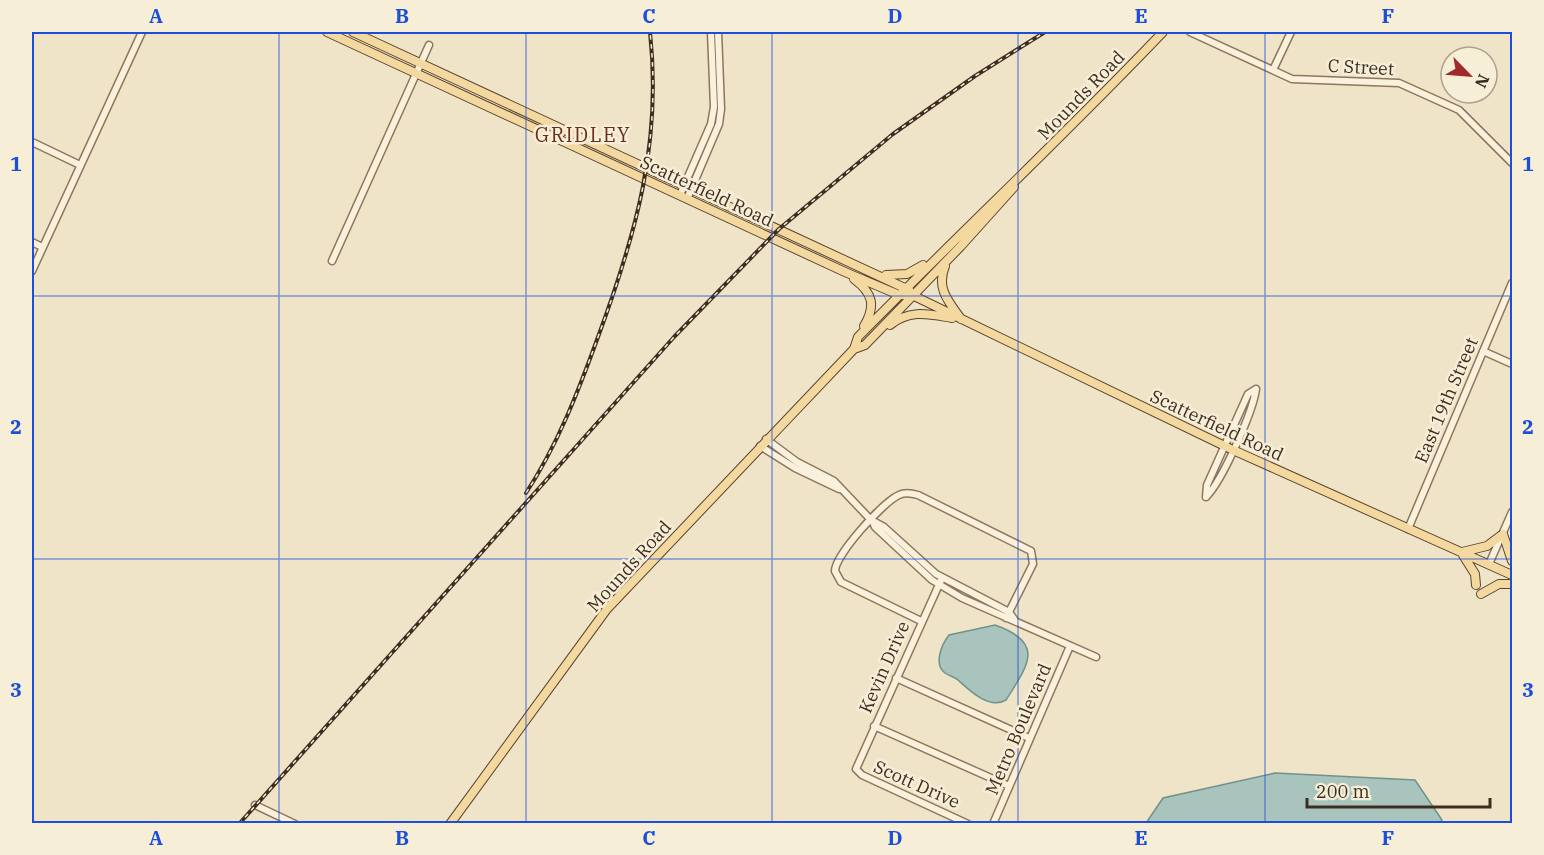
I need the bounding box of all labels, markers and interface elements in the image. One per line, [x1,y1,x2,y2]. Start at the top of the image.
text: A [149,2,163,29]
text: B [395,2,409,29]
text: C [642,2,656,29]
text: D [887,2,903,29]
text: E [1134,2,1148,29]
text: F [1382,2,1394,29]
street label: Mounds Road [1033,45,1129,144]
north arrow [1439,45,1499,105]
street label: C Street [1327,54,1395,80]
text: N [1471,71,1494,91]
district label: GRIDLEY [535,121,631,148]
text: 1 [10,150,22,177]
street label: Scatterfield Road [637,150,777,232]
text: 1 [1522,150,1534,177]
street label: East 19th Street [1409,334,1483,466]
street label: Scatterfield Road [1147,384,1287,466]
text: 2 [10,413,22,440]
text: 2 [1522,413,1534,440]
street label: Mounds Road [582,515,676,617]
street label: Kevin Drive [853,617,915,717]
street label: Metro Boulevard [980,660,1056,798]
text: 3 [10,676,22,703]
text: 3 [1522,676,1534,703]
street label: Scott Drive [870,755,964,813]
scale bar [1307,771,1490,809]
text: 200 m [1316,780,1370,803]
text: A [149,824,163,851]
text: B [395,824,409,851]
text: C [642,824,656,851]
text: D [887,824,903,851]
text: E [1134,824,1148,851]
text: F [1382,824,1394,851]

